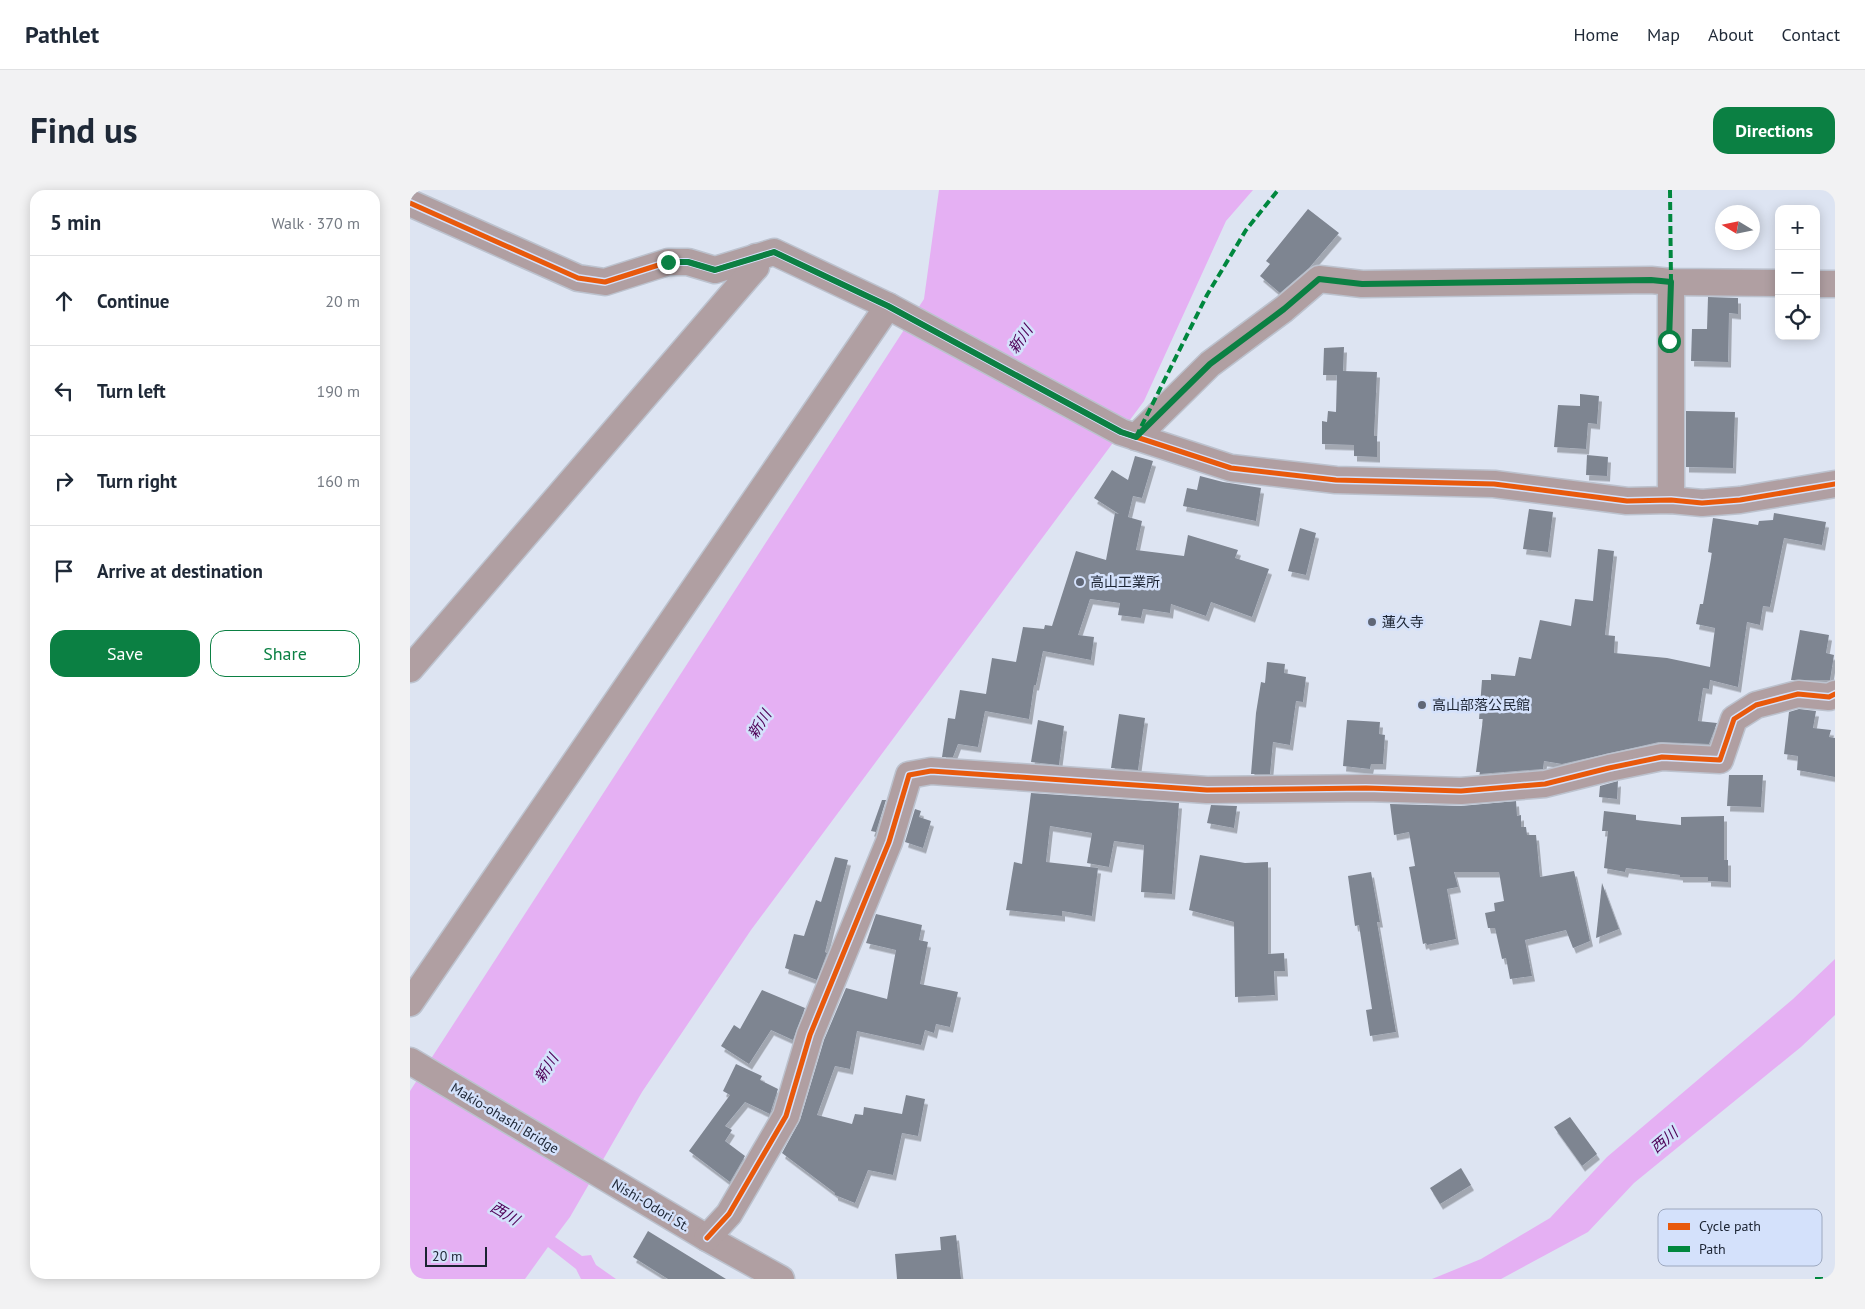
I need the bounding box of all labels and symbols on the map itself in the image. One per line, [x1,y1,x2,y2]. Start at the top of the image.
north arrow [1715,205,1760,250]
route end [657,251,680,274]
water label: 新川 [1004,320,1038,357]
route start [1658,330,1681,353]
place label: 高山工業所 [1090,573,1160,591]
marker: 高山工業所 [1074,576,1086,588]
place label: 蓮久寺 [1382,613,1424,631]
marker: 蓮久寺 [1366,616,1378,628]
place label: 高山部落公民館 [1432,696,1530,714]
marker: 高山部落公民館 [1416,699,1428,711]
water label: 新川 [743,705,776,742]
water label: 新川 [530,1049,563,1086]
street label: Makio-ohashi Bridge [448,1079,562,1157]
water label: 西川 [1646,1122,1683,1157]
street label: Nishi-Odori St. [609,1175,693,1235]
water label: 西川 [487,1197,524,1230]
legend [1658,1209,1822,1266]
text: Cycle path [1699,1217,1761,1235]
text: Path [1699,1240,1726,1258]
scale bar [425,1244,488,1267]

